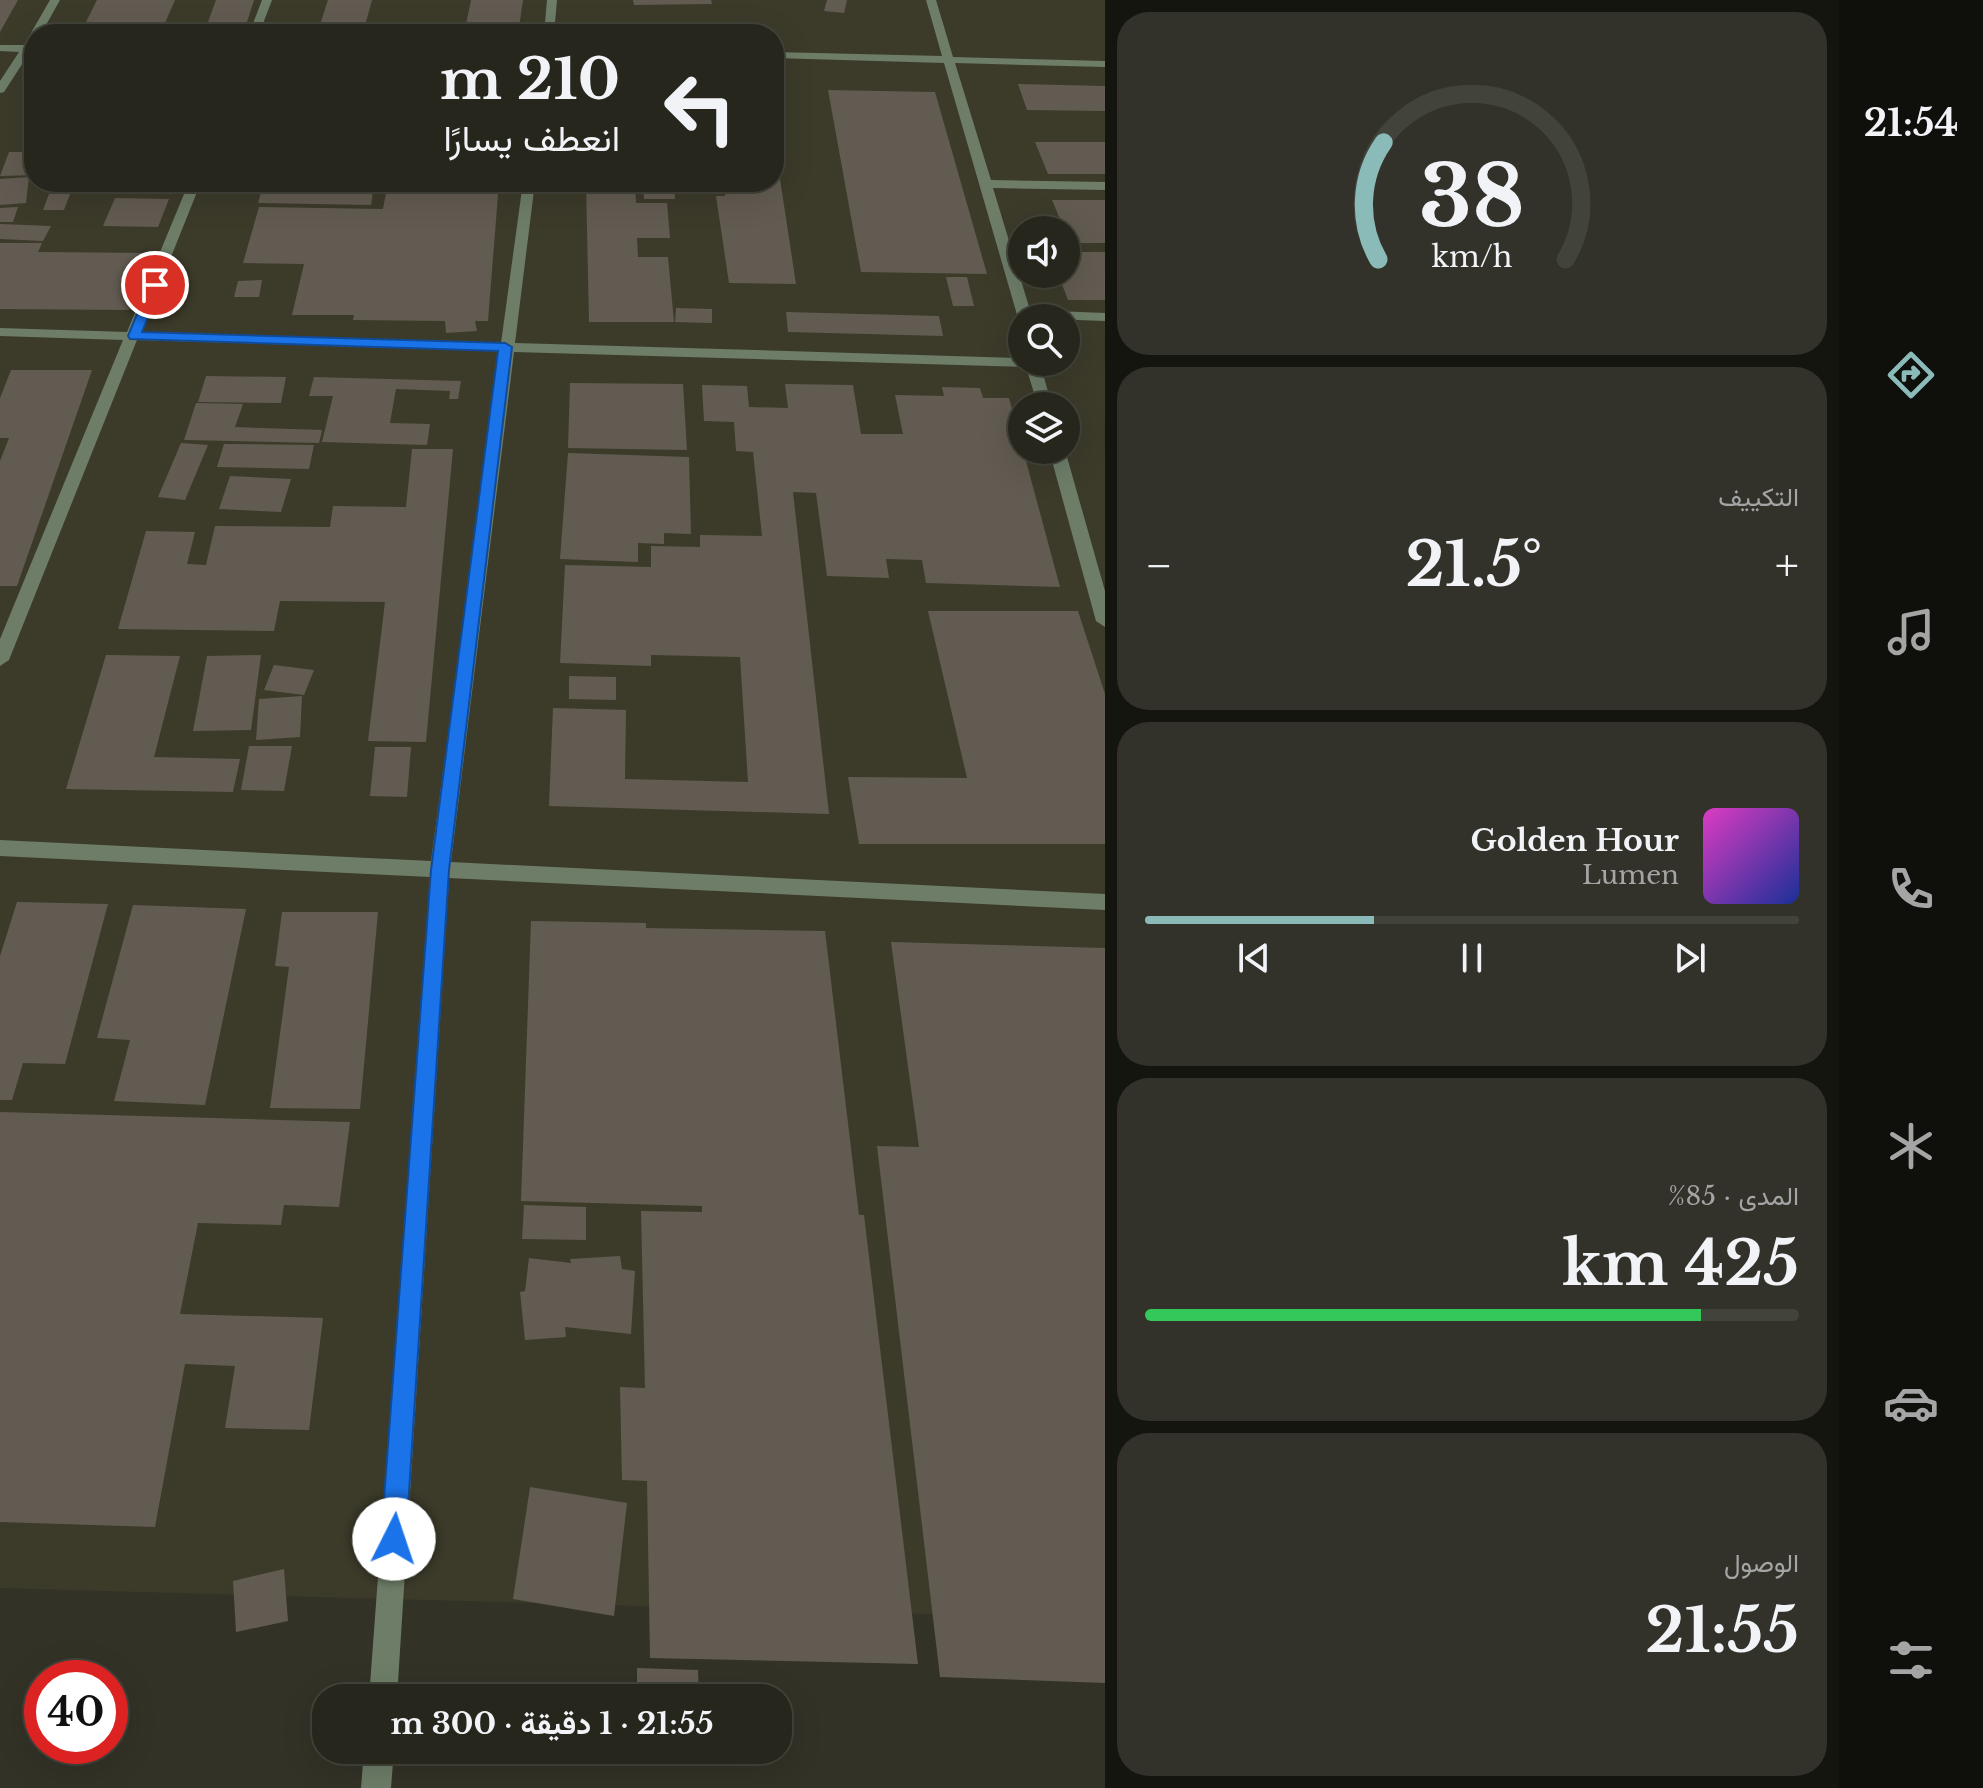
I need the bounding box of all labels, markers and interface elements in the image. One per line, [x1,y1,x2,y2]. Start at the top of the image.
text: 210 m [440,45,620,114]
icon: left [648,56,752,160]
text: 21:54 [1864,101,1958,146]
text: انعطف يسارًا [443,116,620,161]
text: 38 [1419,144,1525,247]
map controls [1008,216,1080,464]
button: sound [1008,216,1080,288]
text: km/h [1431,239,1513,275]
pin [121,251,189,319]
icon: arrive [133,263,177,307]
button: search [1008,304,1080,376]
icon: directions [1883,347,1939,403]
button: layers [1008,392,1080,464]
text: التكييف [1718,481,1799,513]
text: 21.5° [1406,528,1542,602]
text: − [1145,538,1173,593]
text: + [1775,538,1799,593]
icon: music [1883,604,1939,660]
text: Golden Hour [1470,822,1679,859]
text: Lumen [1582,859,1679,891]
icon: phone [1883,861,1939,917]
icon: previous [1232,936,1276,980]
icon: pause [1450,936,1494,980]
icon: next [1668,936,1712,980]
icon: climate [1883,1118,1939,1174]
text: المدى · 85% [1668,1180,1799,1212]
text: 425 km [1562,1227,1799,1301]
icon: car [1883,1375,1939,1431]
position arrow [352,1497,436,1581]
text: الوصول [1724,1547,1799,1579]
text: 21:55 [1645,1594,1799,1668]
icon: filters [1883,1632,1939,1688]
speed limit sign: 40 [24,1660,128,1764]
text: 21:55 · 1 دقيقة · 300 m [390,1705,714,1742]

